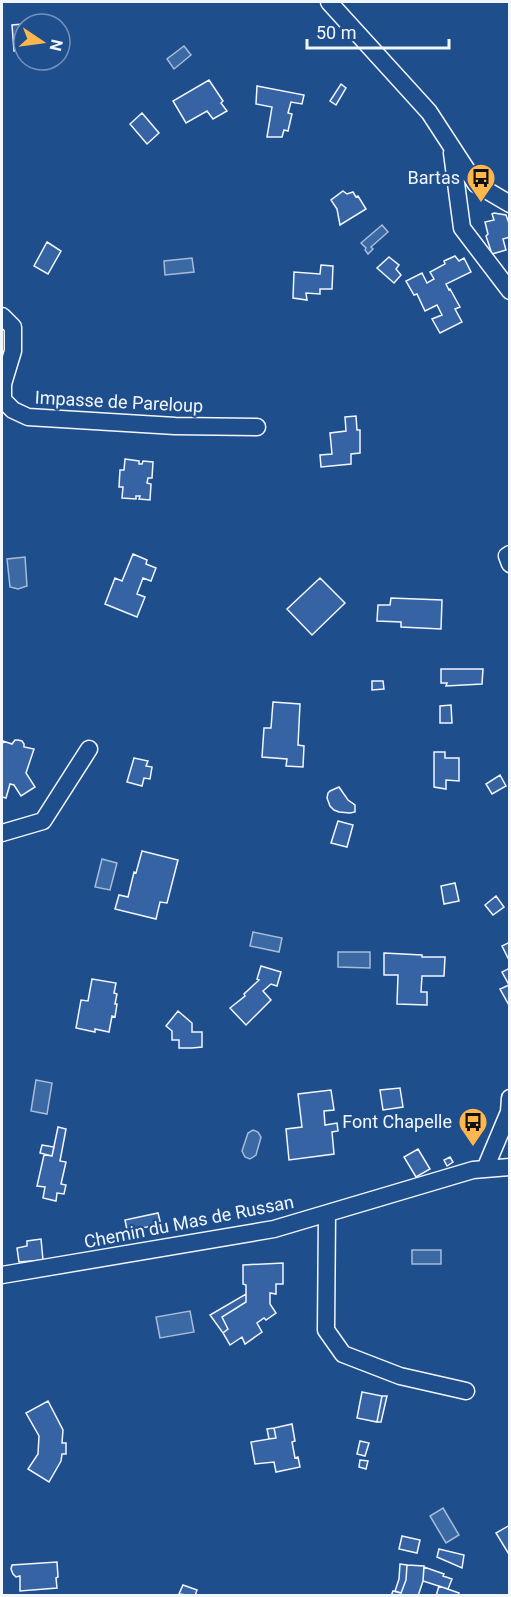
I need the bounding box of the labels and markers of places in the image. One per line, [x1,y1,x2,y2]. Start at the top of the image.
bus stop icon: Bartas [465,162,497,204]
place label: Bartas [407,167,460,188]
bus stop icon: Font Chapelle [457,1106,489,1148]
place label: Font Chapelle [342,1111,452,1132]

